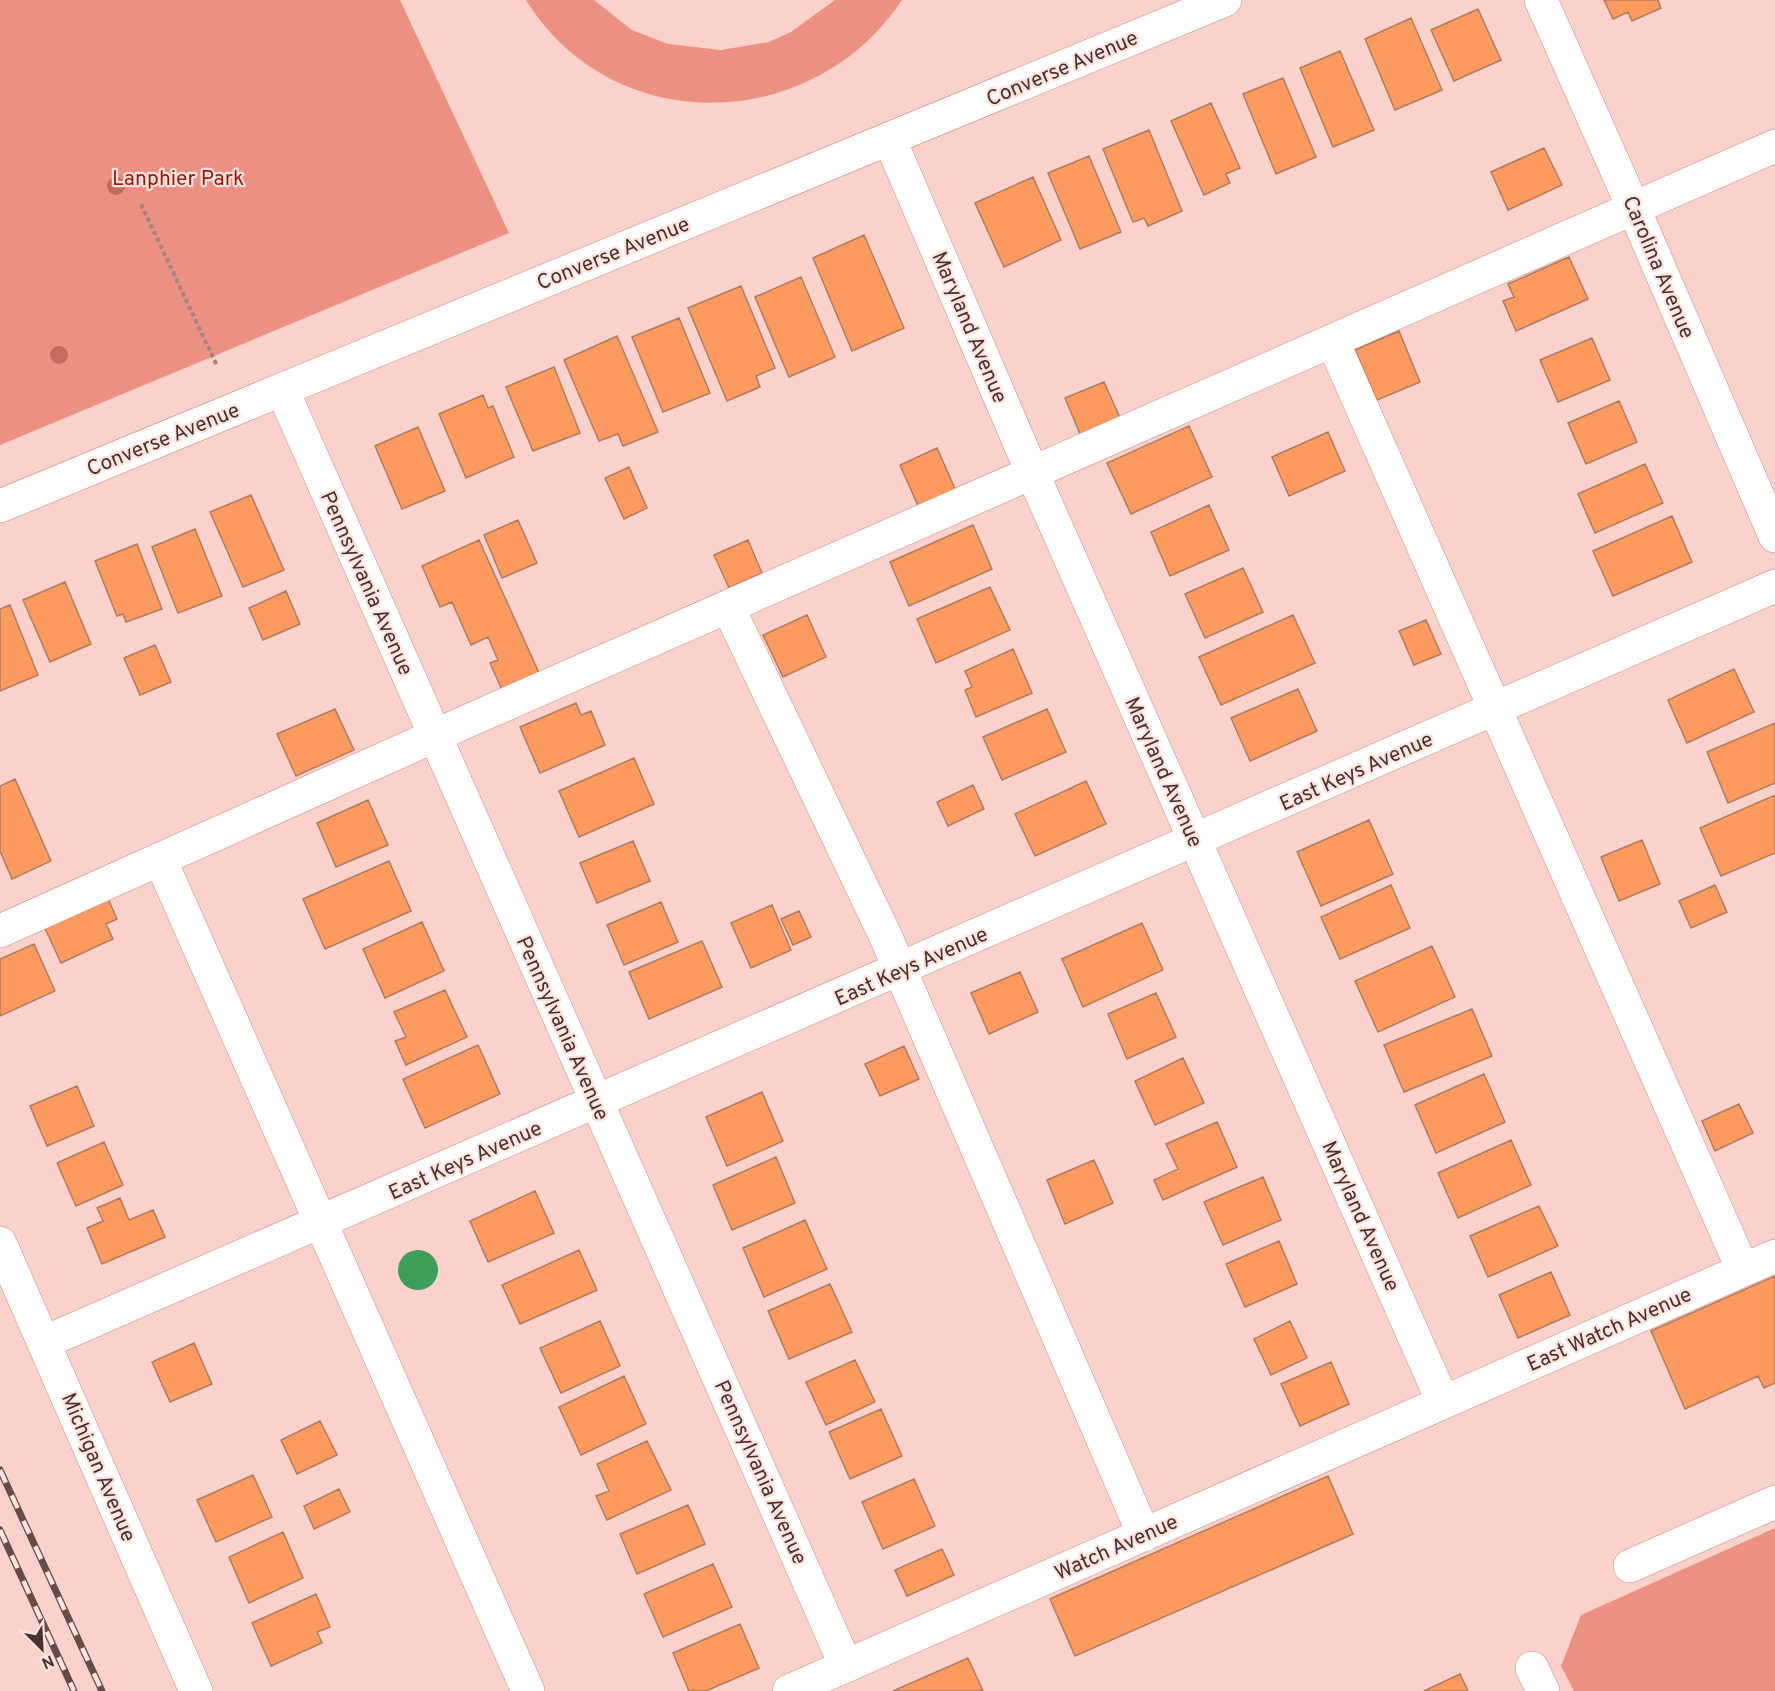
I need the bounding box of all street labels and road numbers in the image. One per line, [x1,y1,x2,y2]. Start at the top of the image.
street label: Converse Avenue [983,25,1143,114]
street label: Carolina Avenue [1615,192,1700,343]
street label: Converse Avenue [533,211,694,297]
street label: Maryland Avenue [925,248,1013,407]
street label: Converse Avenue [83,397,244,483]
street label: Pennsylvania Avenue [313,487,418,680]
street label: Maryland Avenue [1117,693,1208,852]
street label: East Keys Avenue [1276,726,1438,818]
street label: East Keys Avenue [831,921,993,1013]
street label: Pennsylvania Avenue [509,932,614,1125]
street label: East Keys Avenue [385,1115,547,1207]
street label: Maryland Avenue [1314,1137,1405,1296]
street label: East Watch Avenue [1523,1282,1696,1379]
street label: Pennsylvania Avenue [707,1376,812,1569]
street label: Michigan Avenue [54,1389,141,1546]
street label: Watch Avenue [1051,1509,1182,1588]

